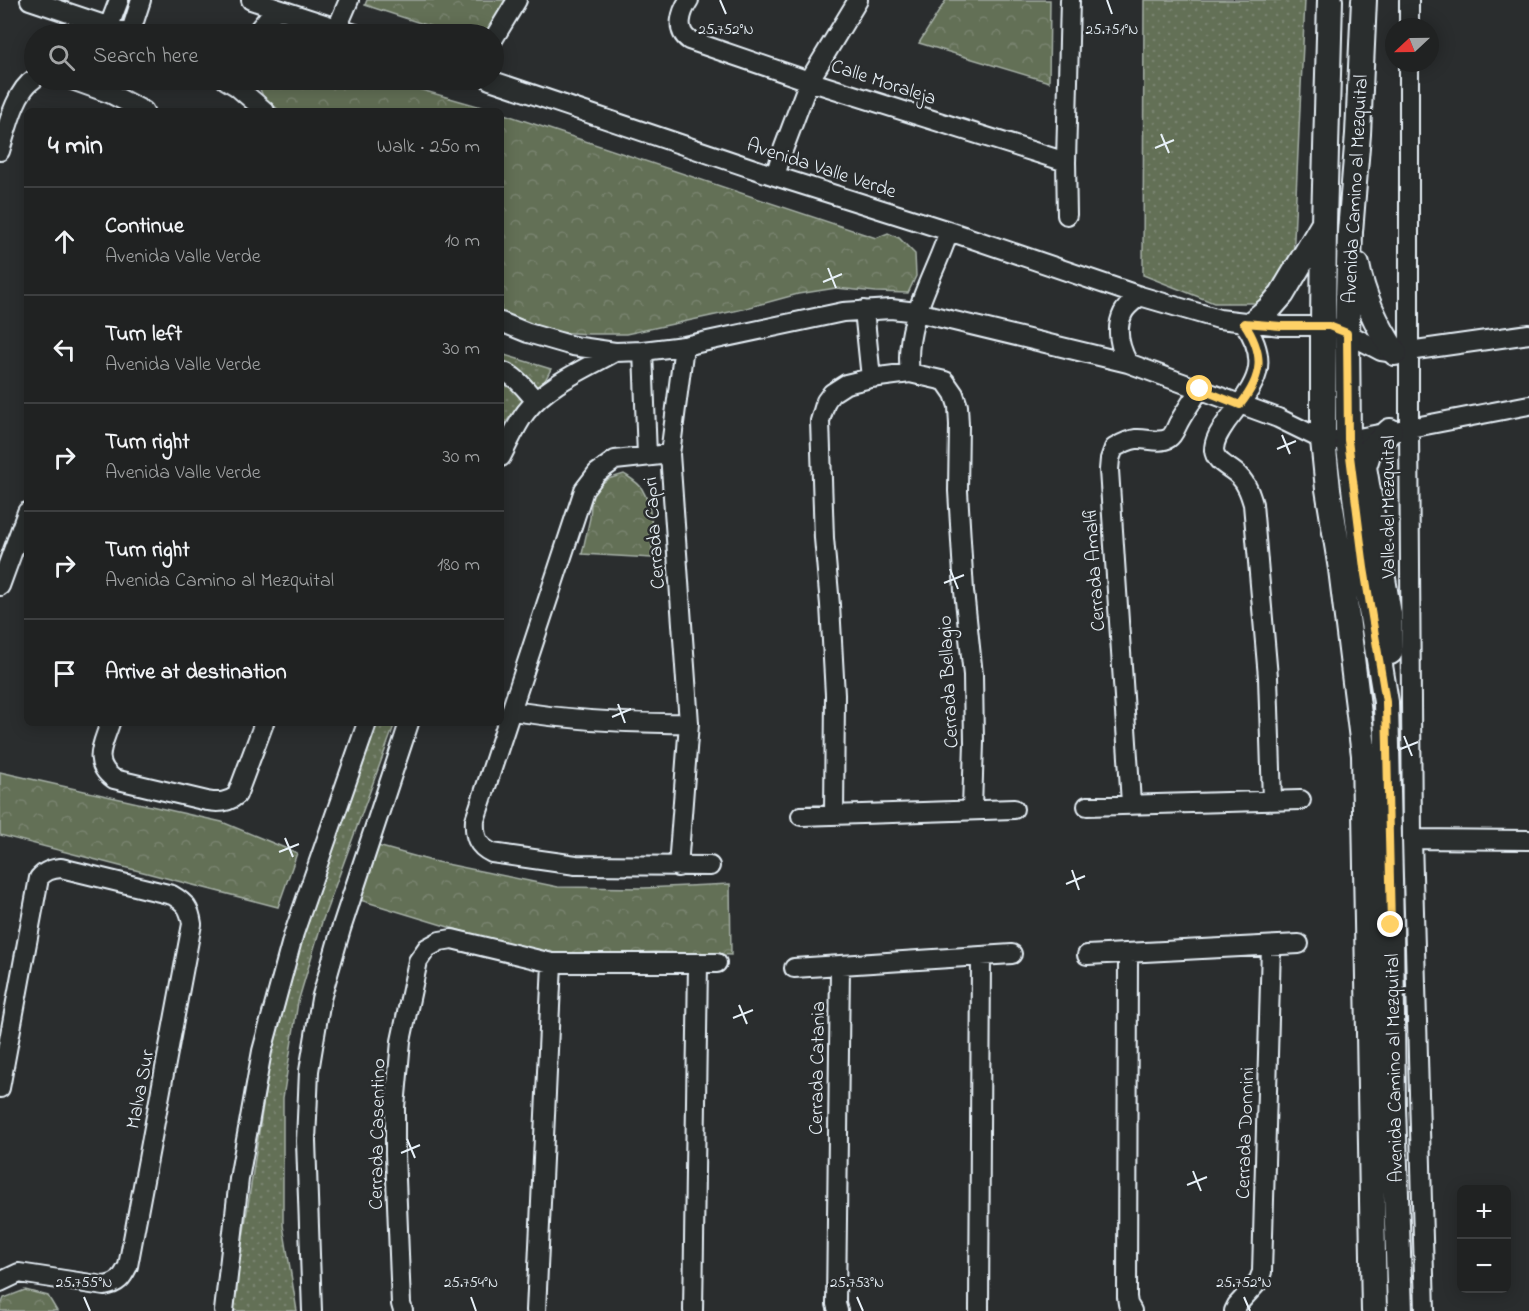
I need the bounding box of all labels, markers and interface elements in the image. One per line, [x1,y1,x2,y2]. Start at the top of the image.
north arrow [1385,18,1439,72]
text: 25.752°N [698,19,754,41]
text: 25.751°N [1086,19,1138,41]
search box [24,24,504,90]
icon: search [45,41,78,74]
text: Search here [93,41,198,73]
street label: Calle Moraleja [827,53,940,114]
street label: Avenida Camino al Mezquital [1336,74,1377,304]
text: 4 min [48,128,103,166]
street label: Avenida Valle Verde [743,132,900,207]
text: Walk · 250 m [377,133,480,162]
text: Continue [105,211,184,243]
icon: ahead [48,225,81,258]
text: 10 m [444,227,480,256]
text: Avenida Valle Verde [105,243,261,272]
text: Turn left [105,319,182,351]
icon: left [48,333,81,366]
text: 30 m [443,335,480,364]
text: Avenida Valle Verde [105,351,261,380]
route start [1186,375,1212,401]
text: Turn right [105,427,190,459]
street label: Valle del Mezquital [1375,435,1404,580]
icon: right [48,441,81,474]
text: 30 m [443,443,480,472]
text: Avenida Valle Verde [105,459,261,488]
street label: Cerrada Capri [637,476,674,590]
street label: Cerrada Amalfi [1077,505,1114,632]
text: Turn right [105,535,190,567]
icon: right [48,549,81,582]
text: 180 m [437,551,480,580]
text: Avenida Camino al Mezquital [105,567,334,596]
street label: Cerrada Bellagio [932,615,968,749]
icon: arrive [48,657,81,690]
text: Arrive at destination [105,657,287,689]
route end [1377,911,1403,937]
street label: Avenida Camino al Mezquital [1379,953,1412,1183]
street label: Cerrada Catania [803,1001,834,1135]
street label: Malva Sur [120,1047,163,1132]
street label: Cerrada Casentino [363,1058,394,1210]
street label: Cerrada Donnini [1230,1067,1263,1200]
map controls [1457,1185,1511,1293]
button: + [1457,1185,1511,1239]
button: − [1457,1239,1511,1293]
text: 25.755°N [56,1272,112,1294]
text: 25.754°N [444,1272,498,1294]
text: 25.753°N [830,1272,884,1294]
text: 25.752°N [1216,1272,1272,1294]

